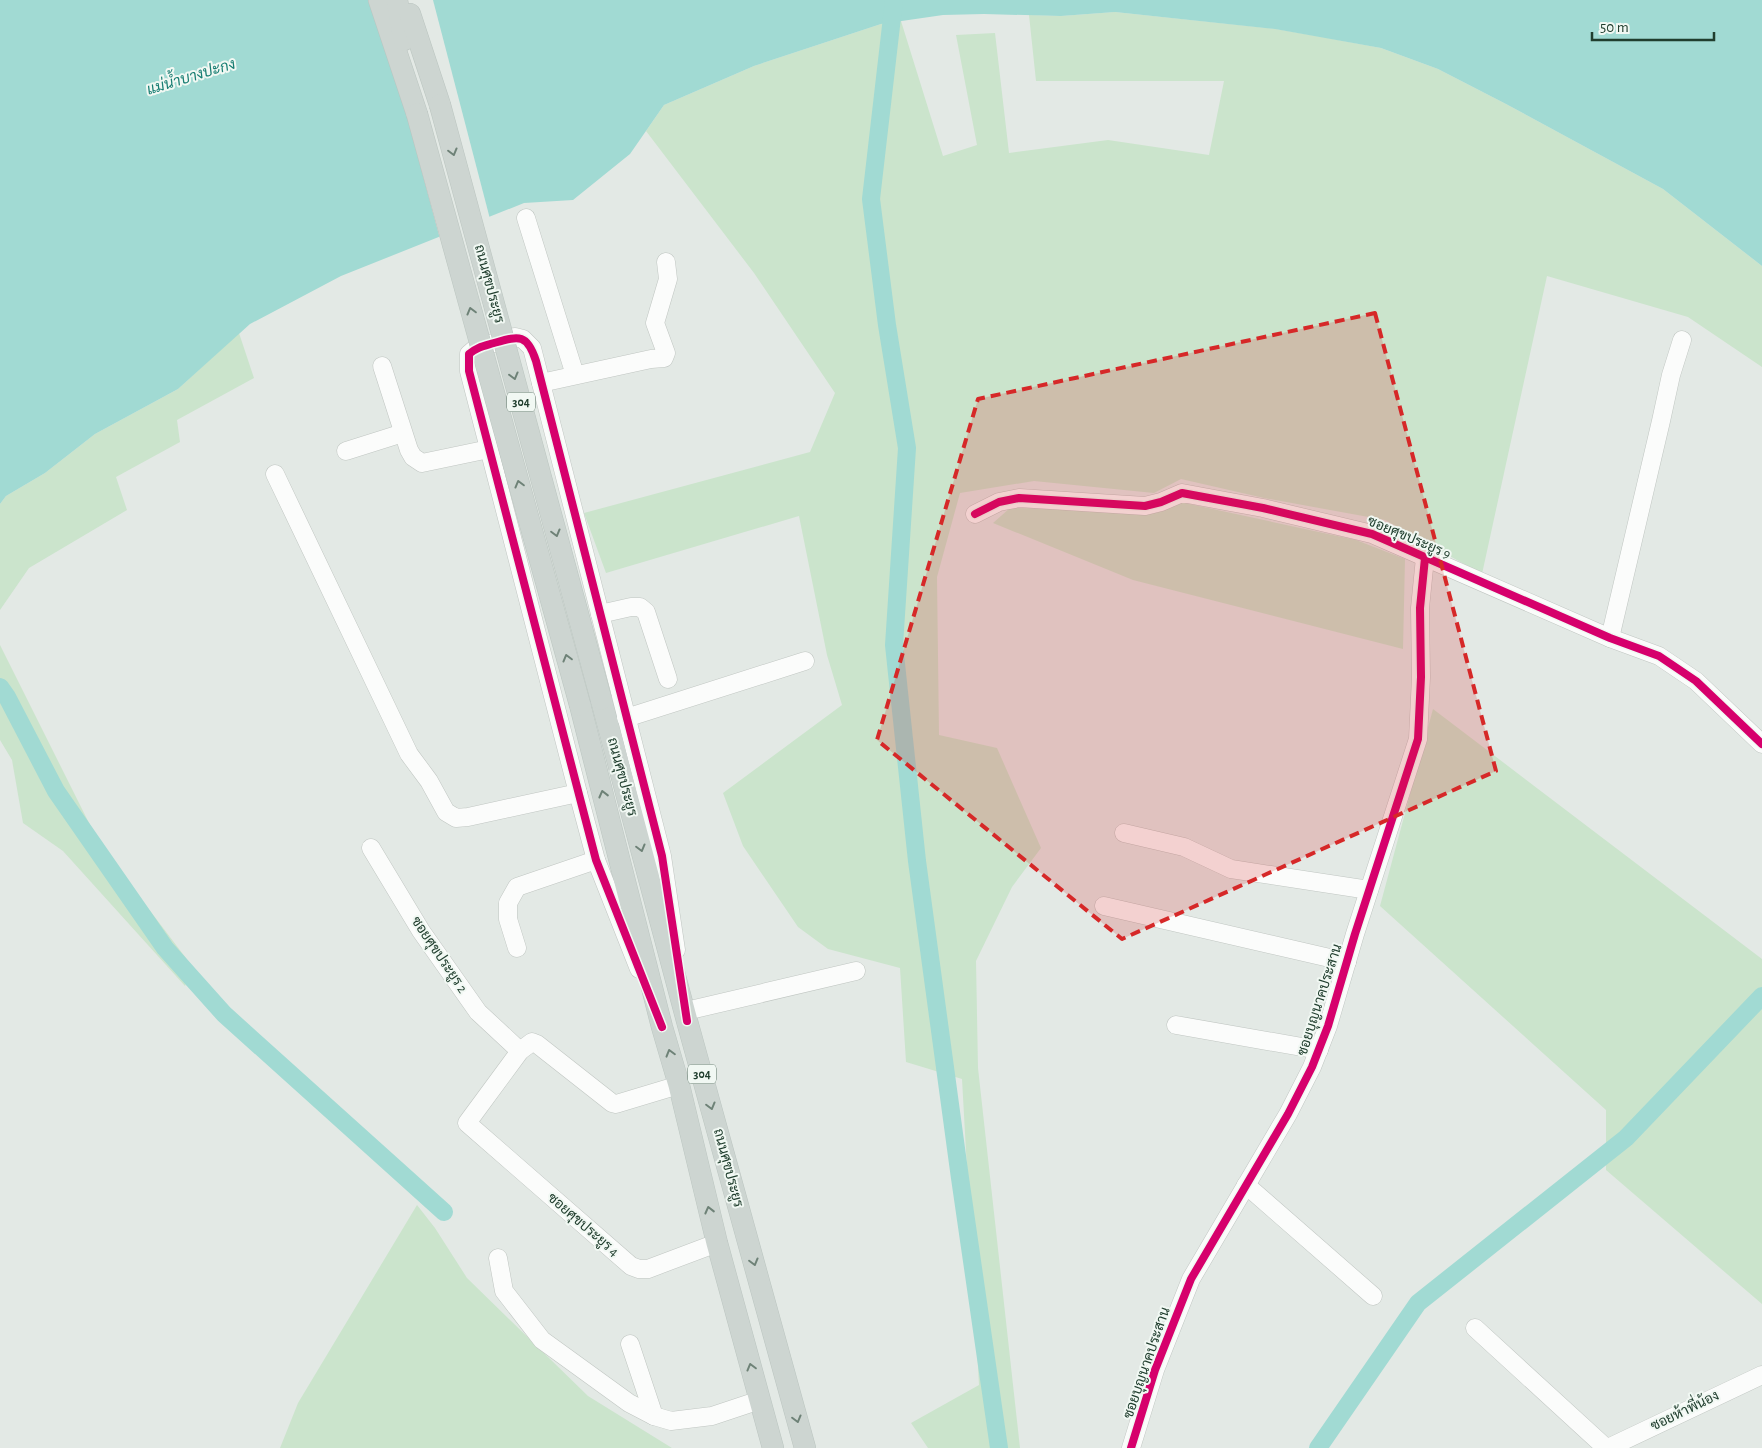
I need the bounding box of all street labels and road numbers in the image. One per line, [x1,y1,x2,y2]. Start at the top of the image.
street label: ถนนศุขประยูร [470,243,506,326]
road number: 304 [507,392,535,412]
street label: ซอยศุขประยูร 9 [1365,514,1453,564]
street label: ถนนศุขประยูร [603,736,639,819]
street label: ซอยศุขประยูร 2 [407,914,470,997]
street label: ซอยบุญนาคประสาน [1295,942,1347,1058]
road number: 304 [688,1064,716,1084]
street label: ถนนศุขประยูร [709,1127,745,1210]
street label: ซอยศุขประยูร 4 [544,1191,621,1261]
street label: ซอยบุญนาคประสาน [1121,1305,1175,1421]
street label: ซอยห้าพี่น้อง [1646,1383,1721,1434]

